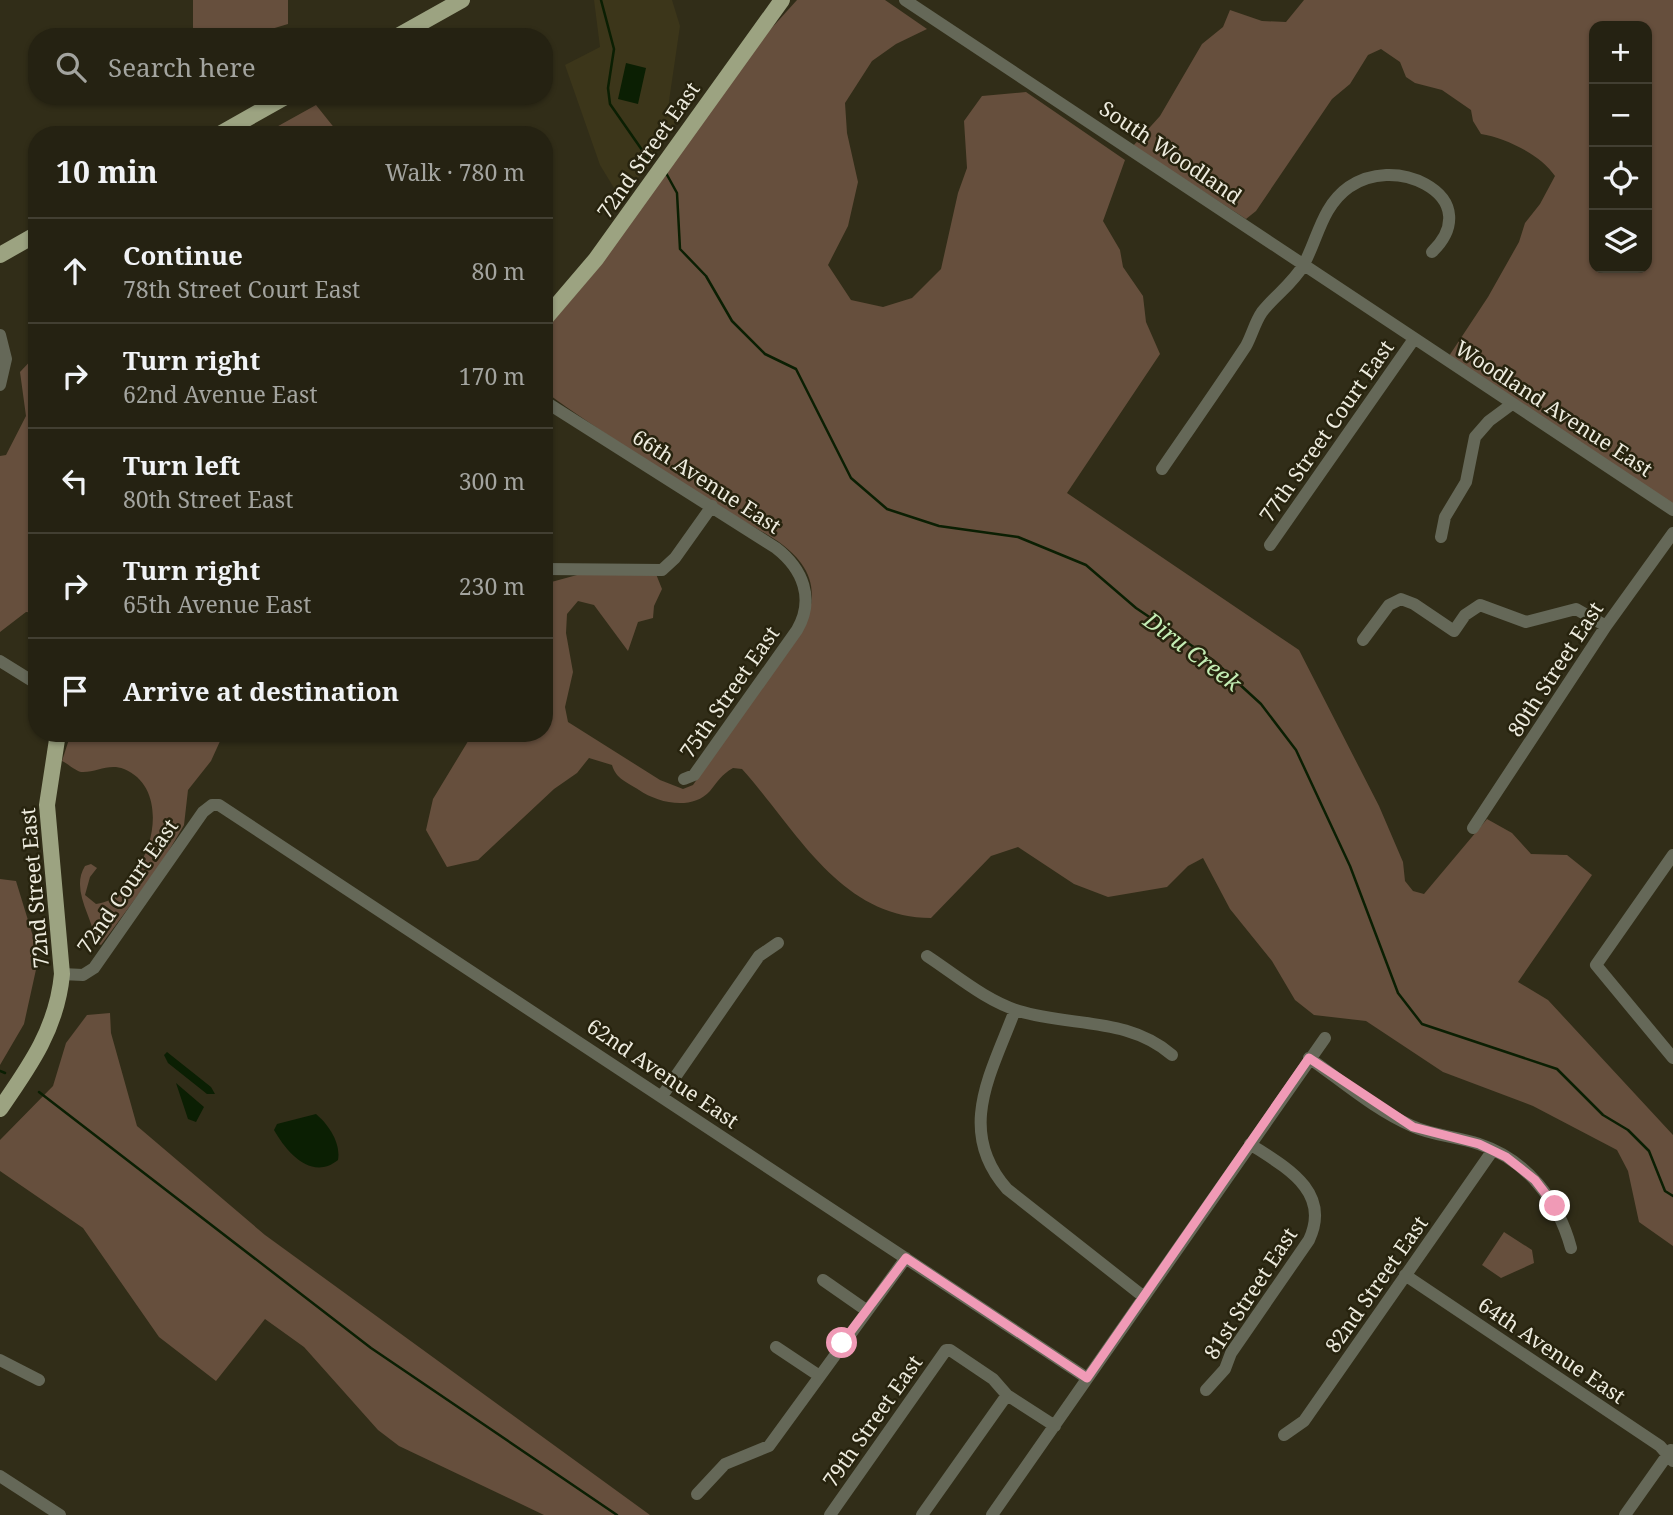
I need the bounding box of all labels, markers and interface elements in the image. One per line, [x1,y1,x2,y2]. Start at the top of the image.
map controls [1589,21,1652,273]
button: + [1589,21,1652,84]
search box [28,28,553,105]
icon: search [52,48,90,86]
text: Search here [108,49,256,85]
street label: 72nd Street East [590,76,706,224]
button: − [1589,84,1652,147]
street label: South Woodland [1094,94,1248,210]
button: locate [1589,147,1652,210]
text: 10 min [56,151,158,192]
text: Walk · 780 m [385,156,525,188]
button: layers [1589,210,1652,273]
text: Continue [123,237,243,273]
icon: ahead [56,252,94,290]
text: 80 m [472,255,525,287]
text: 78th Street Court East [123,273,360,305]
street label: 77th Street Court East [1252,334,1400,528]
street label: Woodland Avenue East [1450,334,1658,482]
text: Turn right [123,342,260,378]
icon: right [56,357,94,395]
text: 170 m [459,360,525,392]
text: 62nd Avenue East [123,378,318,410]
street label: 66th Avenue East [627,422,787,540]
text: Turn left [123,447,240,483]
icon: left [56,462,94,500]
text: 300 m [459,465,525,497]
text: 80th Street East [123,483,293,515]
text: Turn right [123,552,260,588]
icon: right [56,567,94,605]
text: 230 m [459,570,525,602]
text: 65th Avenue East [123,588,311,620]
street label: 80th Street East [1501,596,1609,742]
water label: Diru Creek [1137,603,1249,699]
street label: 75th Street East [673,620,785,764]
icon: arrive [56,672,94,710]
text: Arrive at destination [123,673,399,709]
street label: 72nd Street East [13,806,55,970]
street label: 72nd Court East [70,813,184,959]
street label: 62nd Avenue East [582,1012,744,1134]
route end [1539,1190,1570,1221]
street label: 82nd Street East [1318,1210,1434,1358]
street label: 81st Street East [1197,1222,1303,1364]
street label: 64th Avenue East [1473,1290,1631,1410]
route start [826,1327,857,1358]
street label: 79th Street East [816,1349,928,1493]

